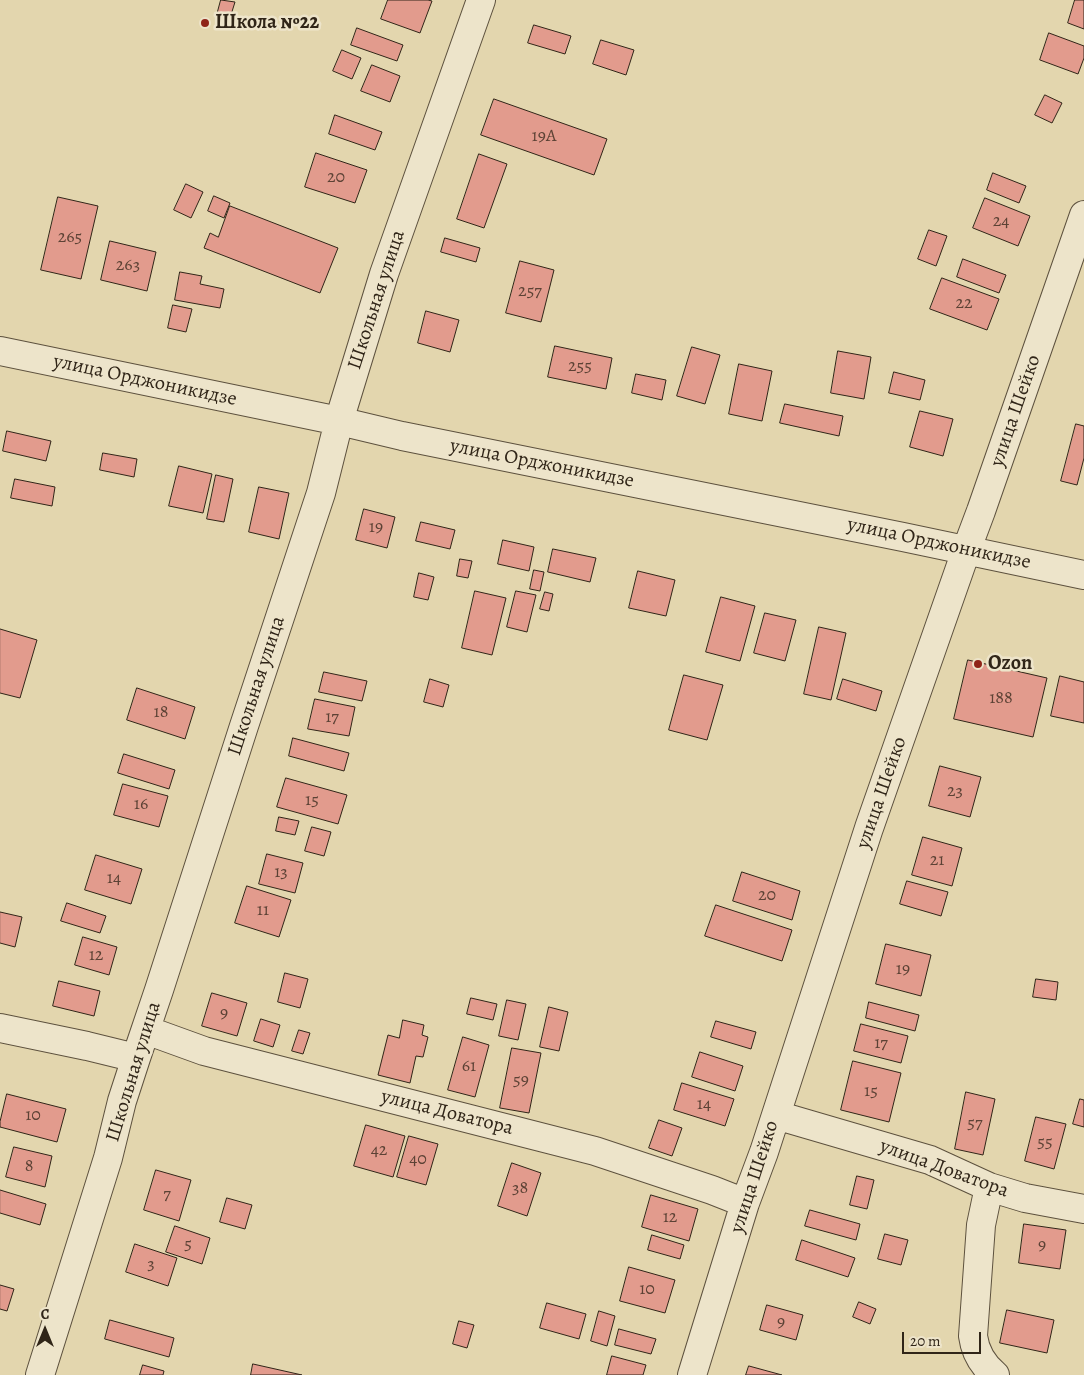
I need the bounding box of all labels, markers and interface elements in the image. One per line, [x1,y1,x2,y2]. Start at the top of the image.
place label: Школа №22 [215,11,319,35]
marker: Школа №22 [199,17,211,29]
house number: 19А [532,126,556,148]
house number: 20 [327,167,345,189]
house number: 24 [993,211,1009,233]
house number: 265 [58,227,82,249]
street label: Школьная улица [343,227,411,373]
house number: 263 [116,255,140,277]
house number: 257 [518,281,542,303]
house number: 22 [955,293,973,315]
street label: улица Орджоникидзе [51,350,239,412]
street label: улица Шейко [986,352,1046,470]
house number: 255 [568,356,592,378]
street label: улица Орджоникидзе [448,434,636,494]
street label: улица Орджоникидзе [845,513,1033,575]
house number: 19 [369,517,383,539]
street label: Школьная улица [223,613,291,759]
place label: Ozon [988,652,1032,676]
marker: Ozon [972,658,984,670]
house number: 188 [989,688,1013,710]
house number: 18 [154,702,168,724]
house number: 17 [325,707,339,729]
street label: улица Шейко [852,734,912,852]
house number: 23 [947,781,963,803]
house number: 15 [305,790,319,812]
house number: 16 [134,794,148,816]
house number: 21 [930,850,944,872]
house number: 13 [274,862,288,884]
house number: 14 [107,868,121,890]
house number: 20 [758,885,776,907]
house number: 11 [257,900,269,922]
house number: 12 [89,945,103,967]
house number: 19 [896,959,910,981]
street label: Школьная улица [101,999,167,1145]
house number: 9 [220,1003,228,1025]
house number: 17 [874,1033,888,1055]
house number: 61 [462,1056,476,1078]
house number: 59 [513,1070,529,1092]
house number: 15 [864,1081,878,1103]
street label: улица Доватора [378,1085,516,1141]
house number: 14 [697,1094,711,1116]
house number: 10 [25,1105,41,1127]
house number: 57 [967,1113,983,1135]
street label: улица Шейко [726,1118,784,1236]
house number: 55 [1037,1132,1053,1154]
street label: улица Доватора [876,1135,1012,1203]
house number: 42 [371,1140,387,1162]
house number: 40 [409,1149,427,1171]
house number: 8 [25,1156,33,1178]
house number: 38 [512,1178,528,1200]
house number: 7 [163,1184,171,1206]
house number: 12 [663,1207,677,1229]
house number: 5 [184,1234,192,1256]
house number: 9 [1038,1235,1046,1257]
house number: 3 [147,1254,155,1276]
house number: 10 [639,1279,655,1301]
north arrow [20,1305,70,1355]
text: С [41,1305,49,1324]
house number: 9 [777,1312,785,1334]
scale bar [904,1322,983,1354]
text: 20 m [910,1331,941,1351]

